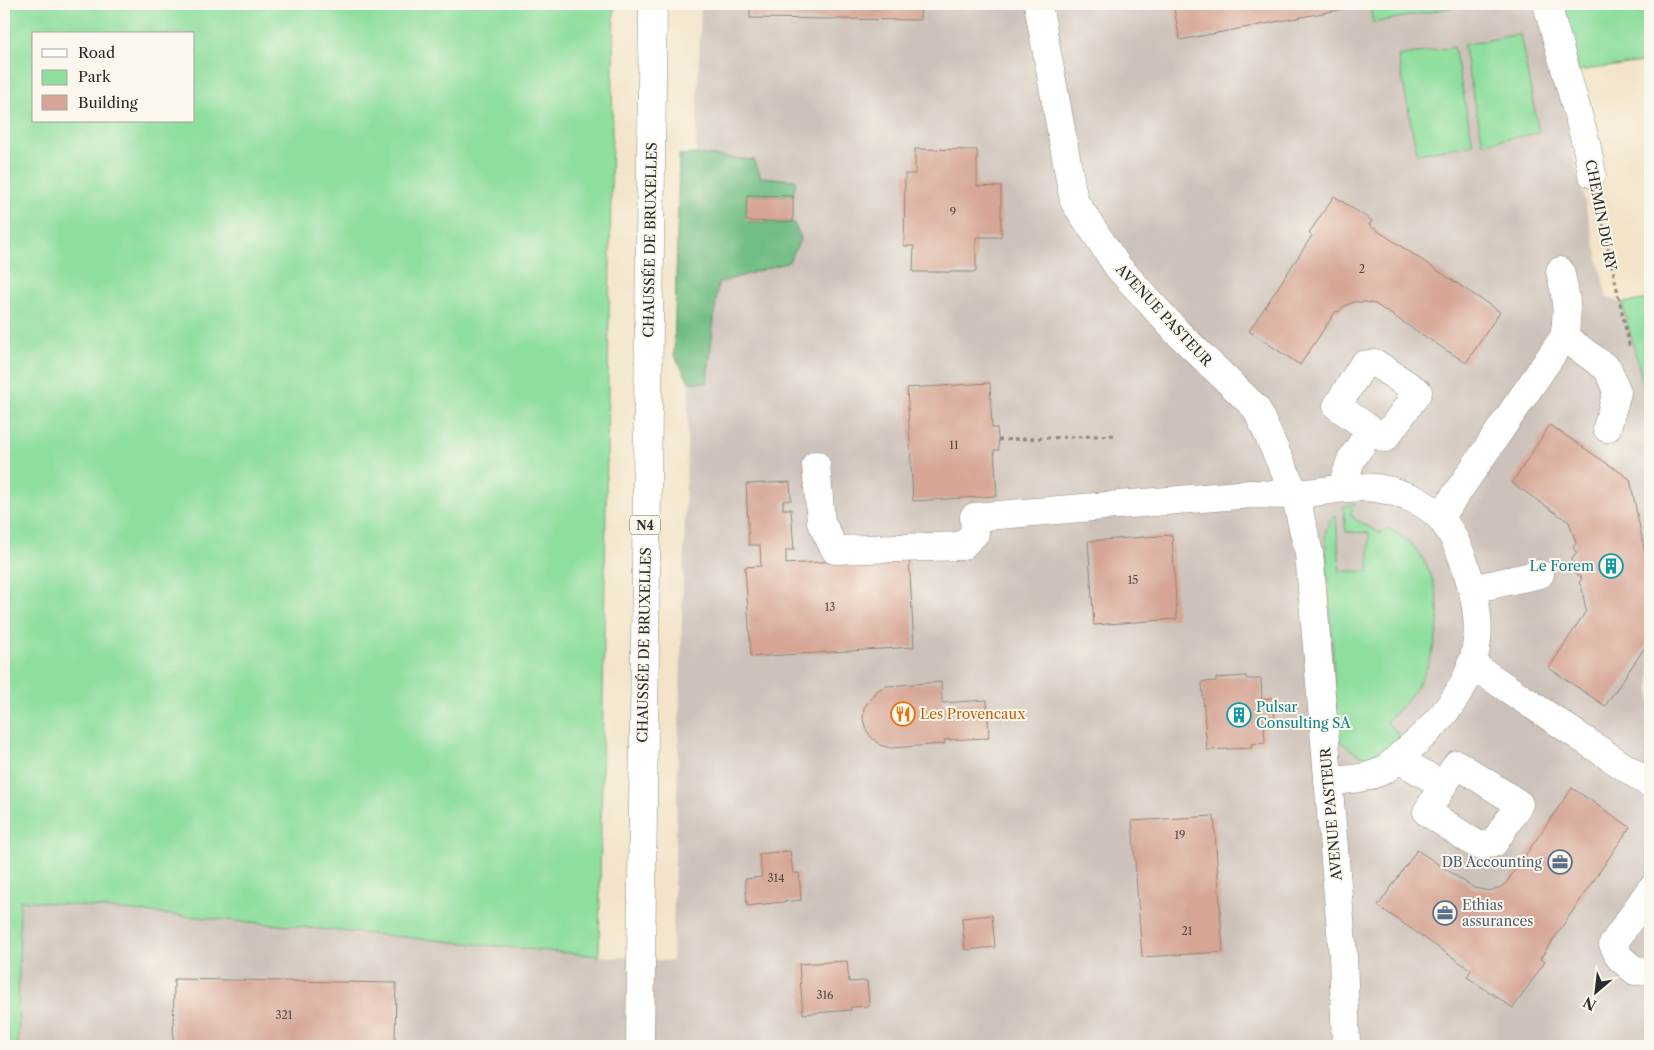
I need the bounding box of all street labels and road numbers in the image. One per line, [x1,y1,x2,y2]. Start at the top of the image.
street label: CHAUSSÉE DE BRUXELLES [639,142,661,338]
street label: CHEMIN DU RY [1581,158,1621,273]
street label: AVENUE PASTEUR [1111,259,1217,370]
road number: N4 [630,516,660,534]
street label: CHAUSSÉE DE BRUXELLES [633,547,655,743]
street label: AVENUE PASTEUR [1316,746,1346,882]

